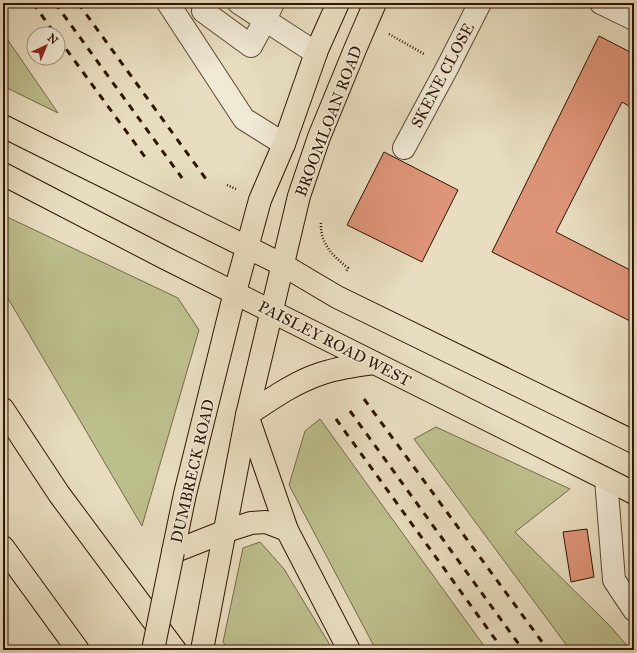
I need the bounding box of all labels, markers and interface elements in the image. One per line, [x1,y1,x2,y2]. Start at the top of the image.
street label: SKENE CLOSE [407,20,478,131]
north arrow [26,26,66,66]
text: N [45,31,61,48]
street label: BROOMLOAN ROAD [291,43,366,199]
street label: PAISLEY ROAD WEST [255,297,414,390]
street label: DUMBRECK ROAD [167,397,218,545]

